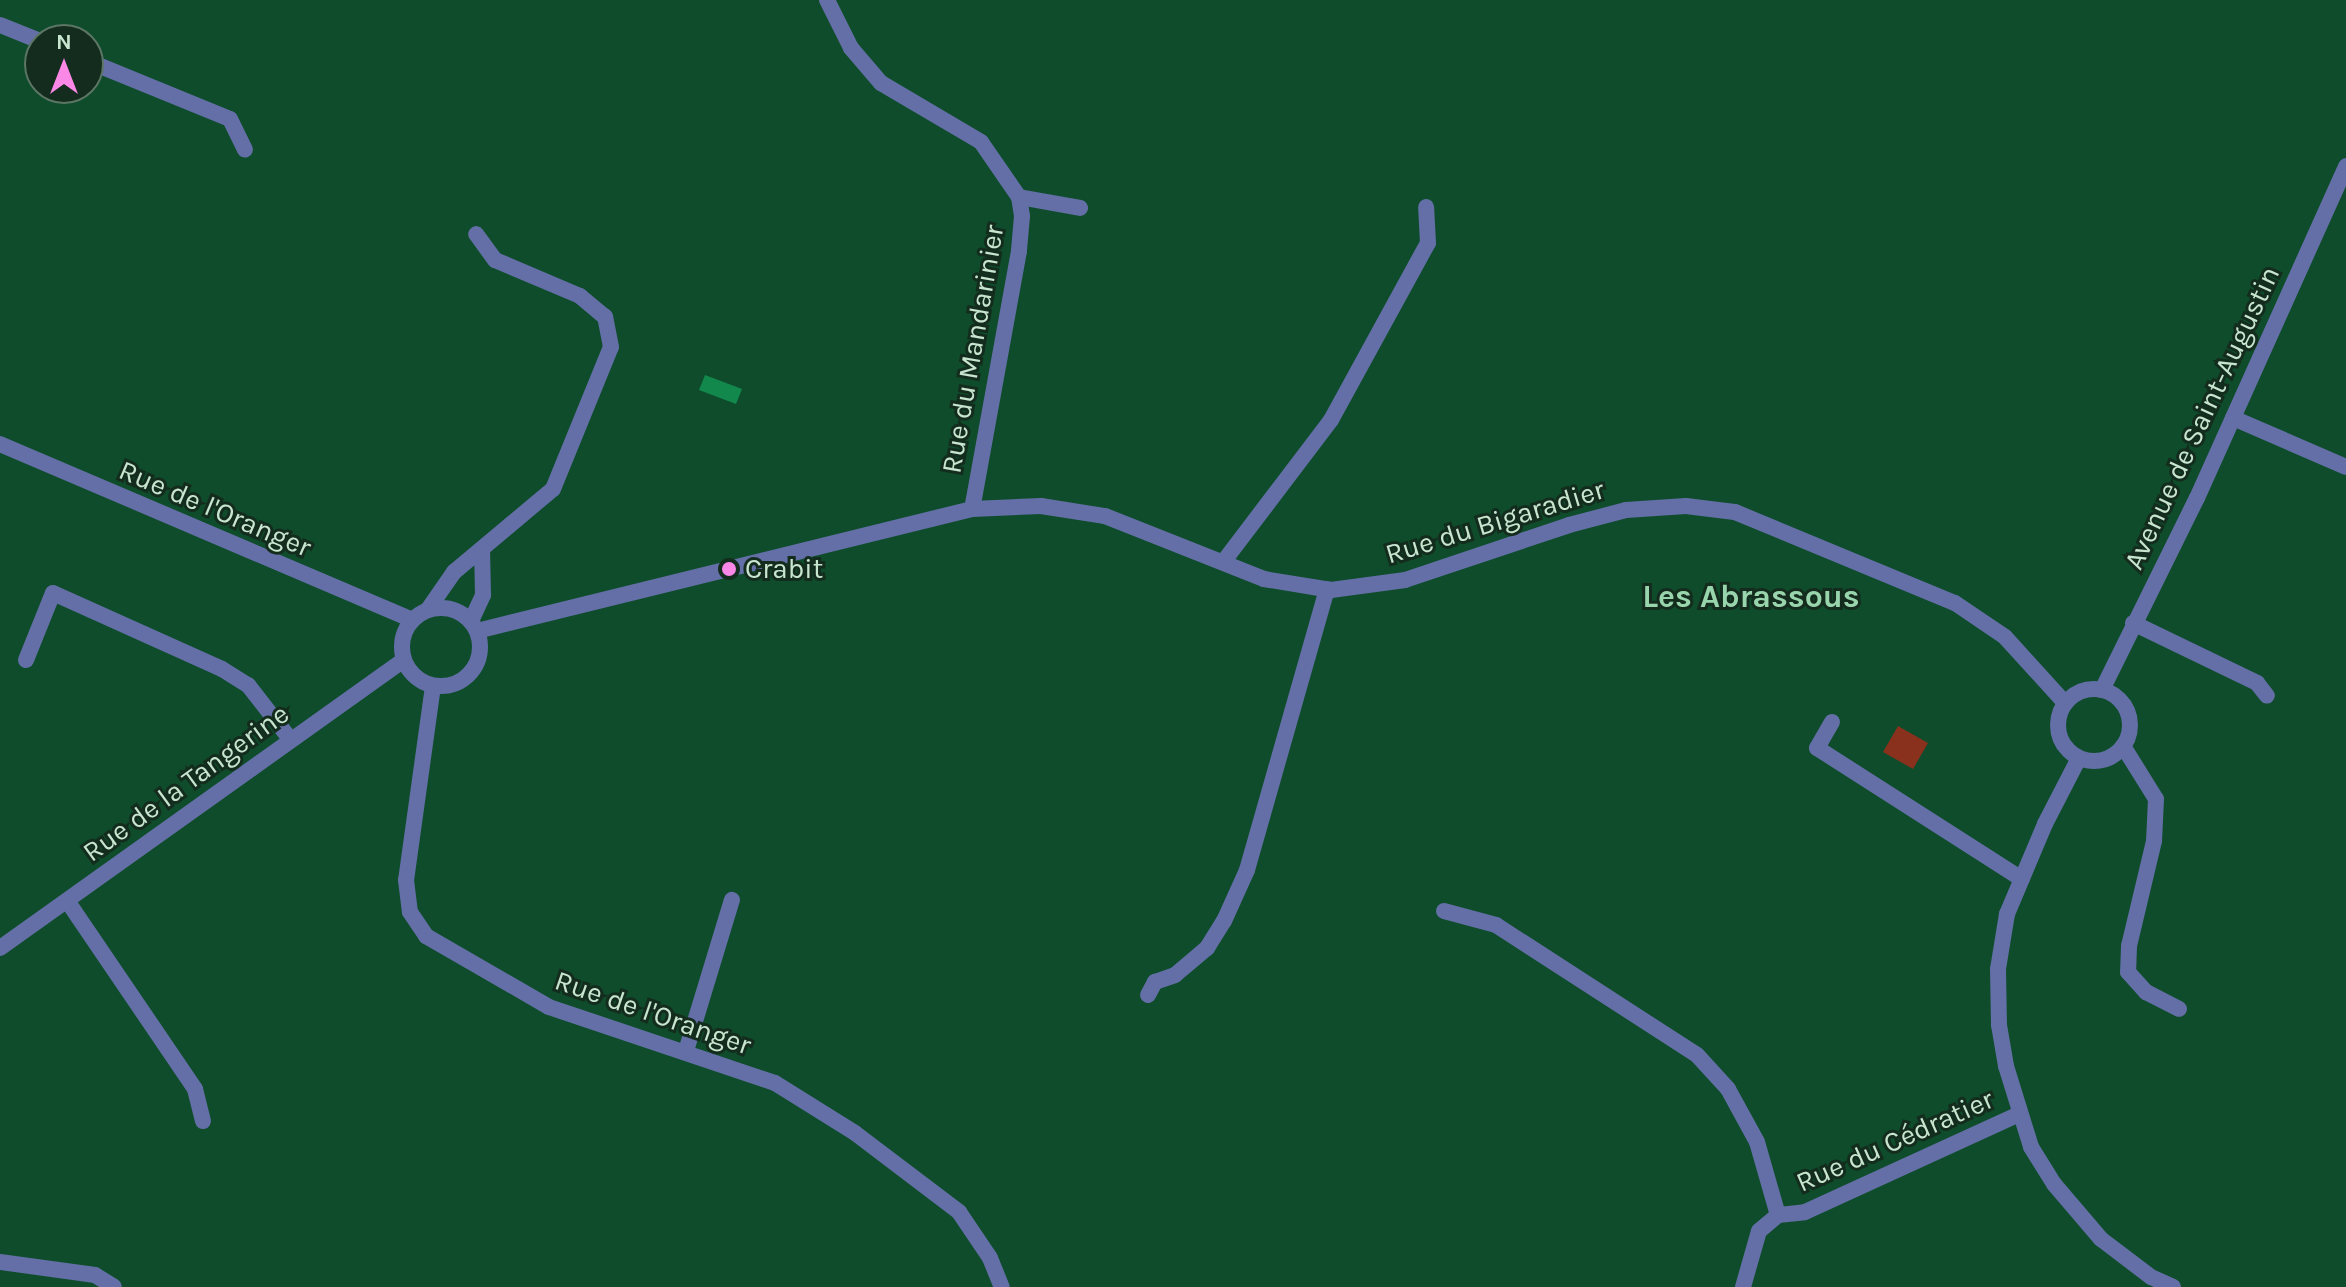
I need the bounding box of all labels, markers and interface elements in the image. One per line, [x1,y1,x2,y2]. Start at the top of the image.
north arrow [24,24,104,104]
text: N [56,29,72,55]
street label: Rue du Mandarinier [935,222,1011,476]
street label: Avenue de Saint-Augustin [2117,261,2287,575]
street label: Rue de l'Oranger [114,453,316,565]
street label: Rue du Bigaradier [1381,473,1609,571]
place label: Crabit [745,552,823,586]
marker: Crabit [720,560,738,578]
district label: Les Abrassous [1642,578,1860,616]
street label: Rue de la Tangerine [76,697,296,869]
street label: Rue de l'Oranger [551,964,755,1062]
street label: Rue du Cédratier [1791,1082,1999,1200]

